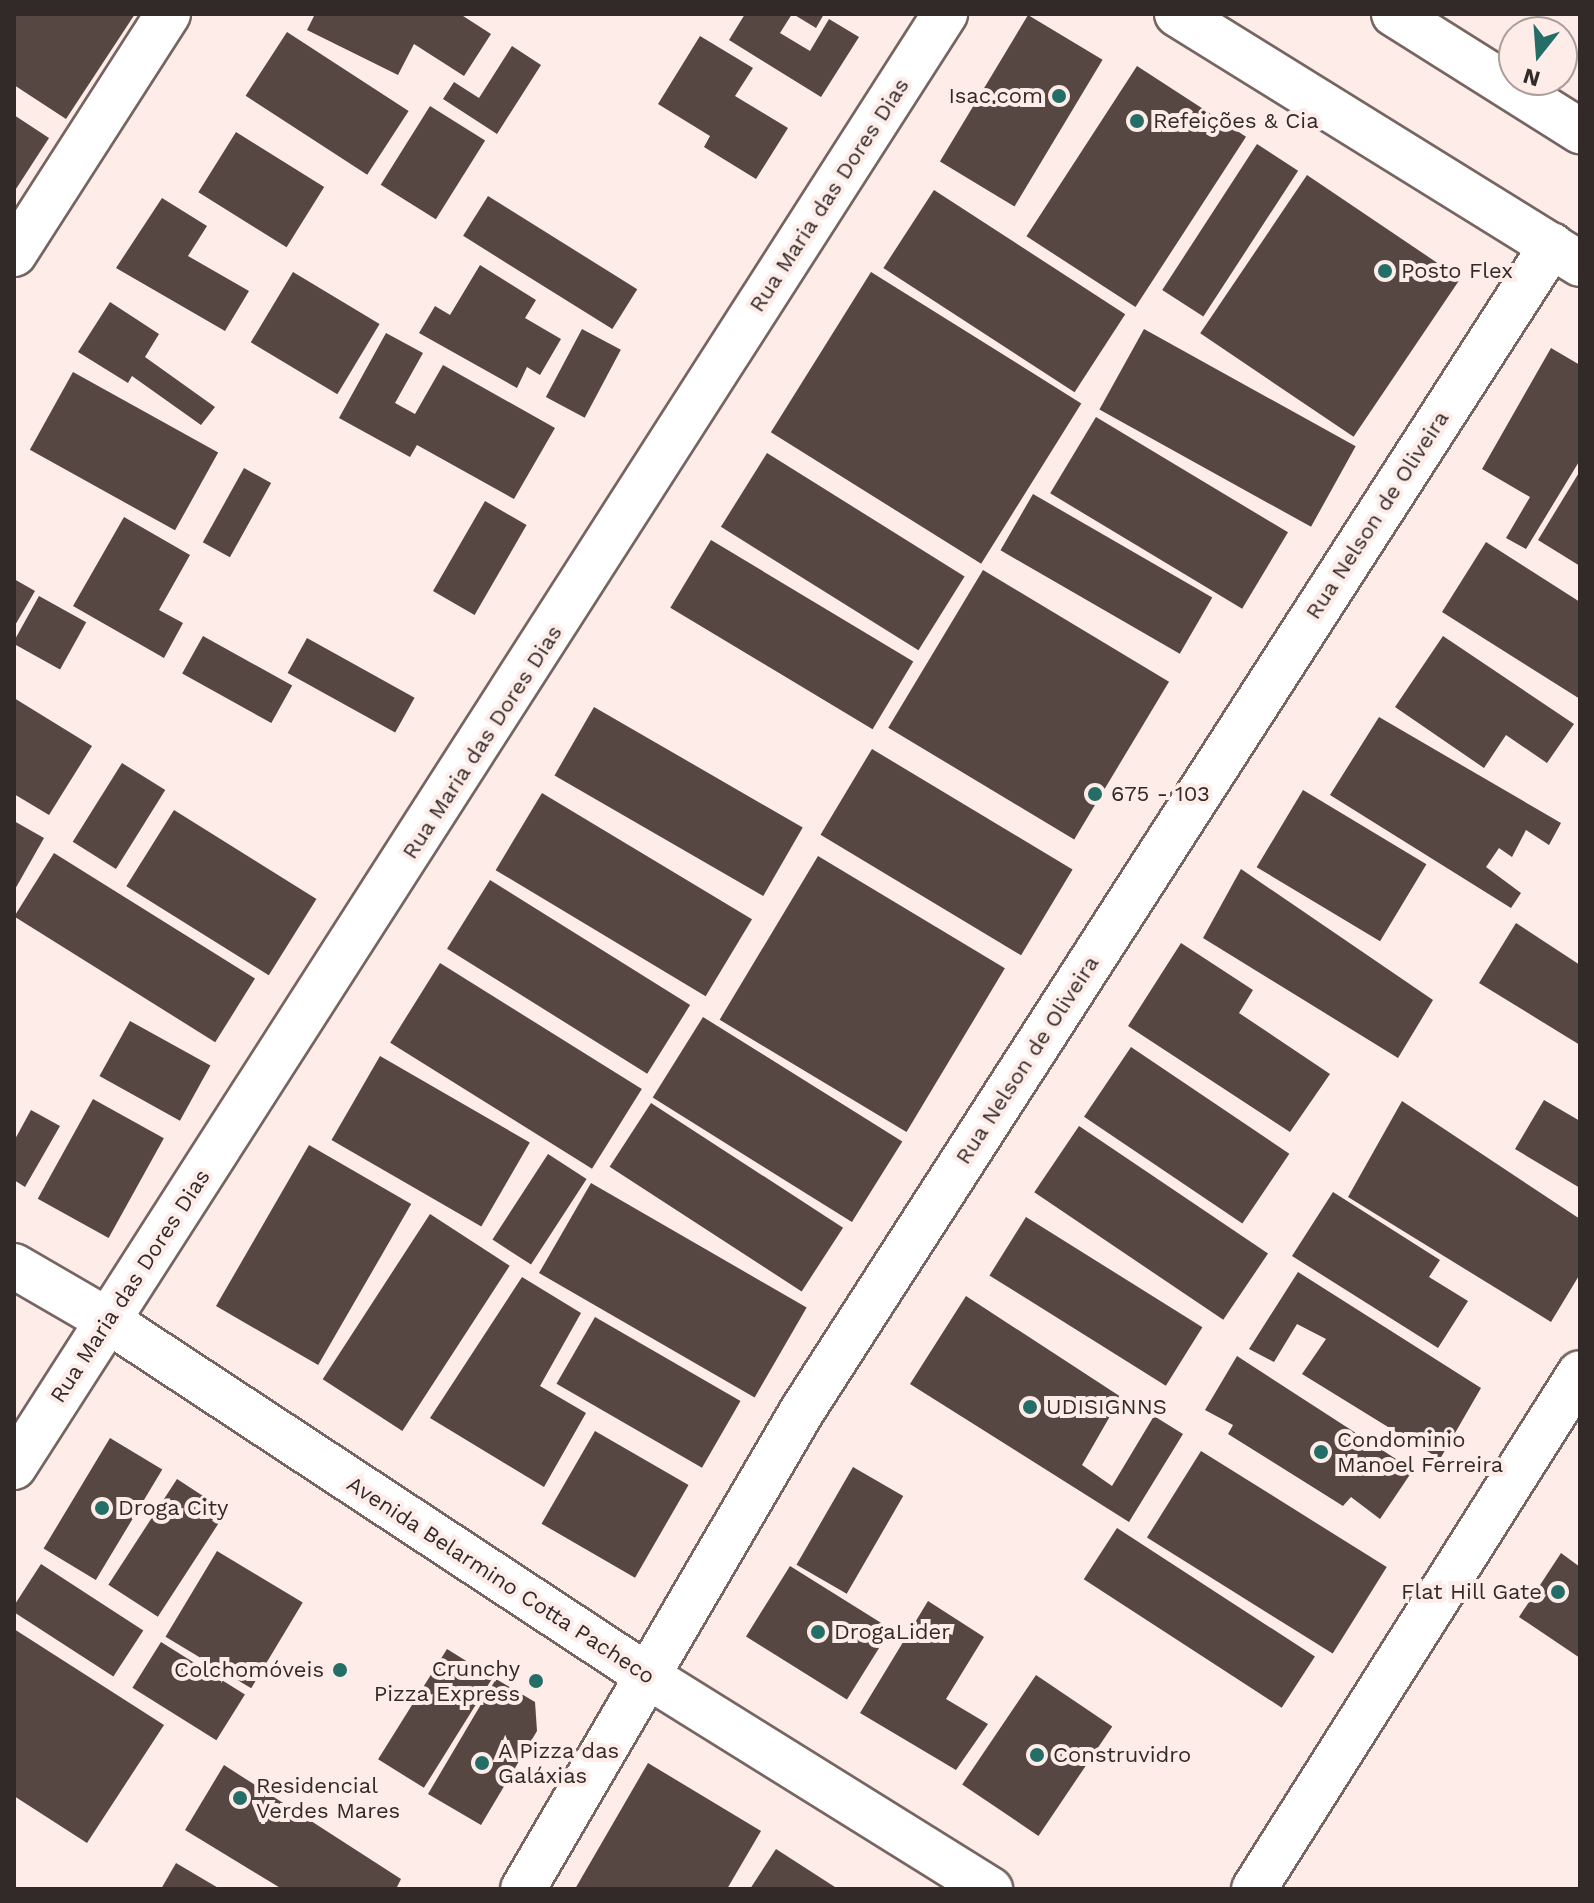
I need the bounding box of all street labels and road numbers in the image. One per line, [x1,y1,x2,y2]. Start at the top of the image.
street label: Rua Maria das Dores Dias [743,73,915,317]
street label: Rua Nelson de Oliveira [1300,406,1454,624]
street label: Rua Maria das Dores Dias [396,620,568,864]
street label: Rua Nelson de Oliveira [950,951,1104,1169]
street label: Rua Maria das Dores Dias [44,1164,216,1408]
street label: Avenida Belarmino Cotta Pacheco [342,1470,660,1690]

